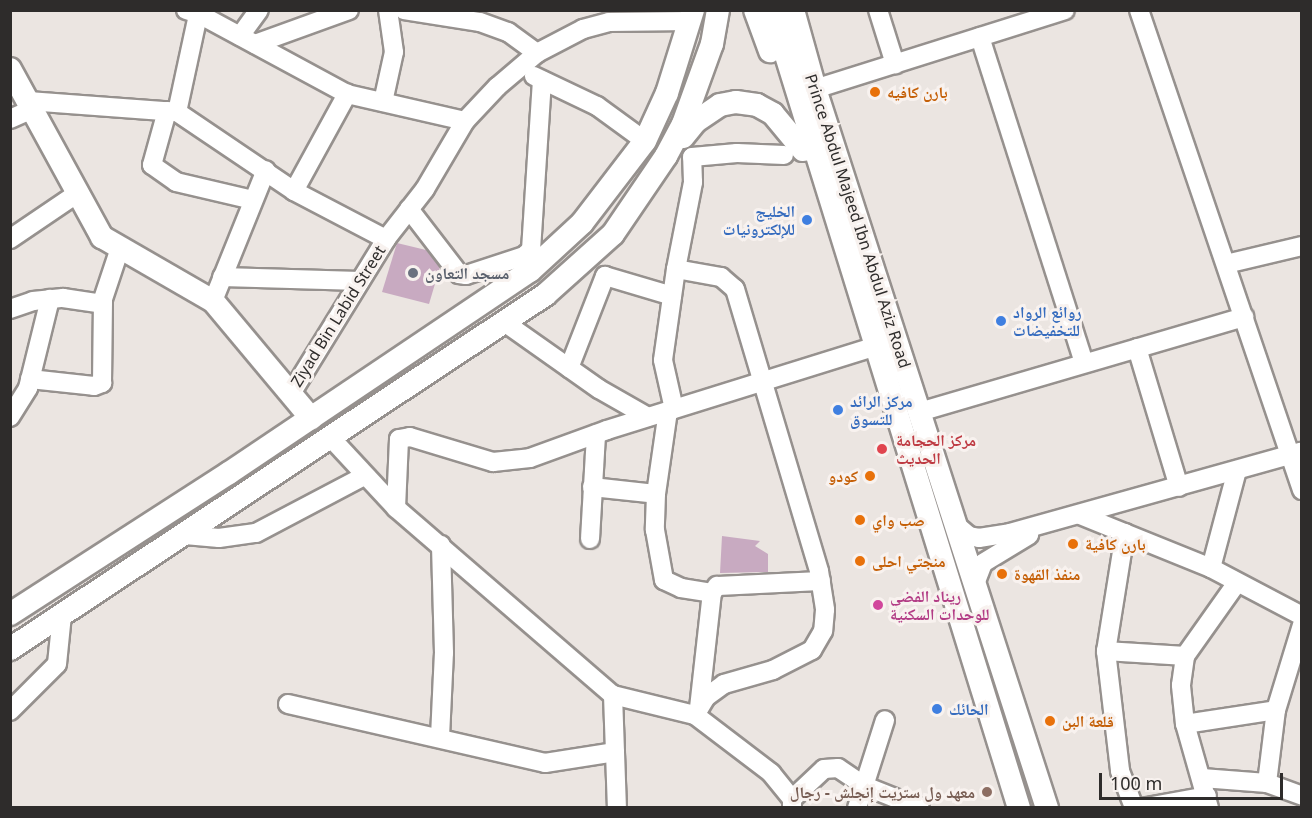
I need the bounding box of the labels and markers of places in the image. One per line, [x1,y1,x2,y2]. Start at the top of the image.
place label: بارن كافيه [887,82,948,102]
marker: بارن كافيه [868,85,882,99]
place label: الخليج للإلكترونيات [723,201,795,239]
marker: الخليج للإلكترونيات [800,213,814,227]
place label: مسجد التعاون [425,263,509,283]
marker: مسجد التعاون [406,266,420,280]
place label: روائع الرواد للتخفيضات [1013,302,1082,340]
marker: روائع الرواد للتخفيضات [994,314,1008,328]
place label: مركز الرائد للتسوق [850,391,912,429]
marker: مركز الرائد للتسوق [831,403,845,417]
place label: مركز الحجامة الحديث [896,430,976,468]
marker: مركز الحجامة الحديث [873,440,891,458]
place label: كودو [828,466,858,486]
marker: كودو [863,469,877,483]
place label: صب واي [872,510,925,530]
marker: صب واي [853,513,867,527]
place label: بارن كافية [1085,534,1146,554]
marker: بارن كافية [1066,537,1080,551]
place label: منجتي احلى [872,551,946,571]
marker: منجتي احلى [853,554,867,568]
place label: منفذ القهوة [1014,564,1080,584]
marker: منفذ القهوة [995,567,1009,581]
place label: ريناد الفضي للوحدات السكنية [890,586,989,624]
marker: ريناد الفضي للوحدات السكنية [871,598,885,612]
place label: الحائك [949,699,988,719]
marker: الحائك [930,702,944,716]
place label: قلعة البن [1062,711,1114,731]
marker: قلعة البن [1043,714,1057,728]
place label: معهد ول ستريت إنجلش - رجال [790,782,975,802]
marker: معهد ول ستريت إنجلش - رجال [980,785,994,799]

